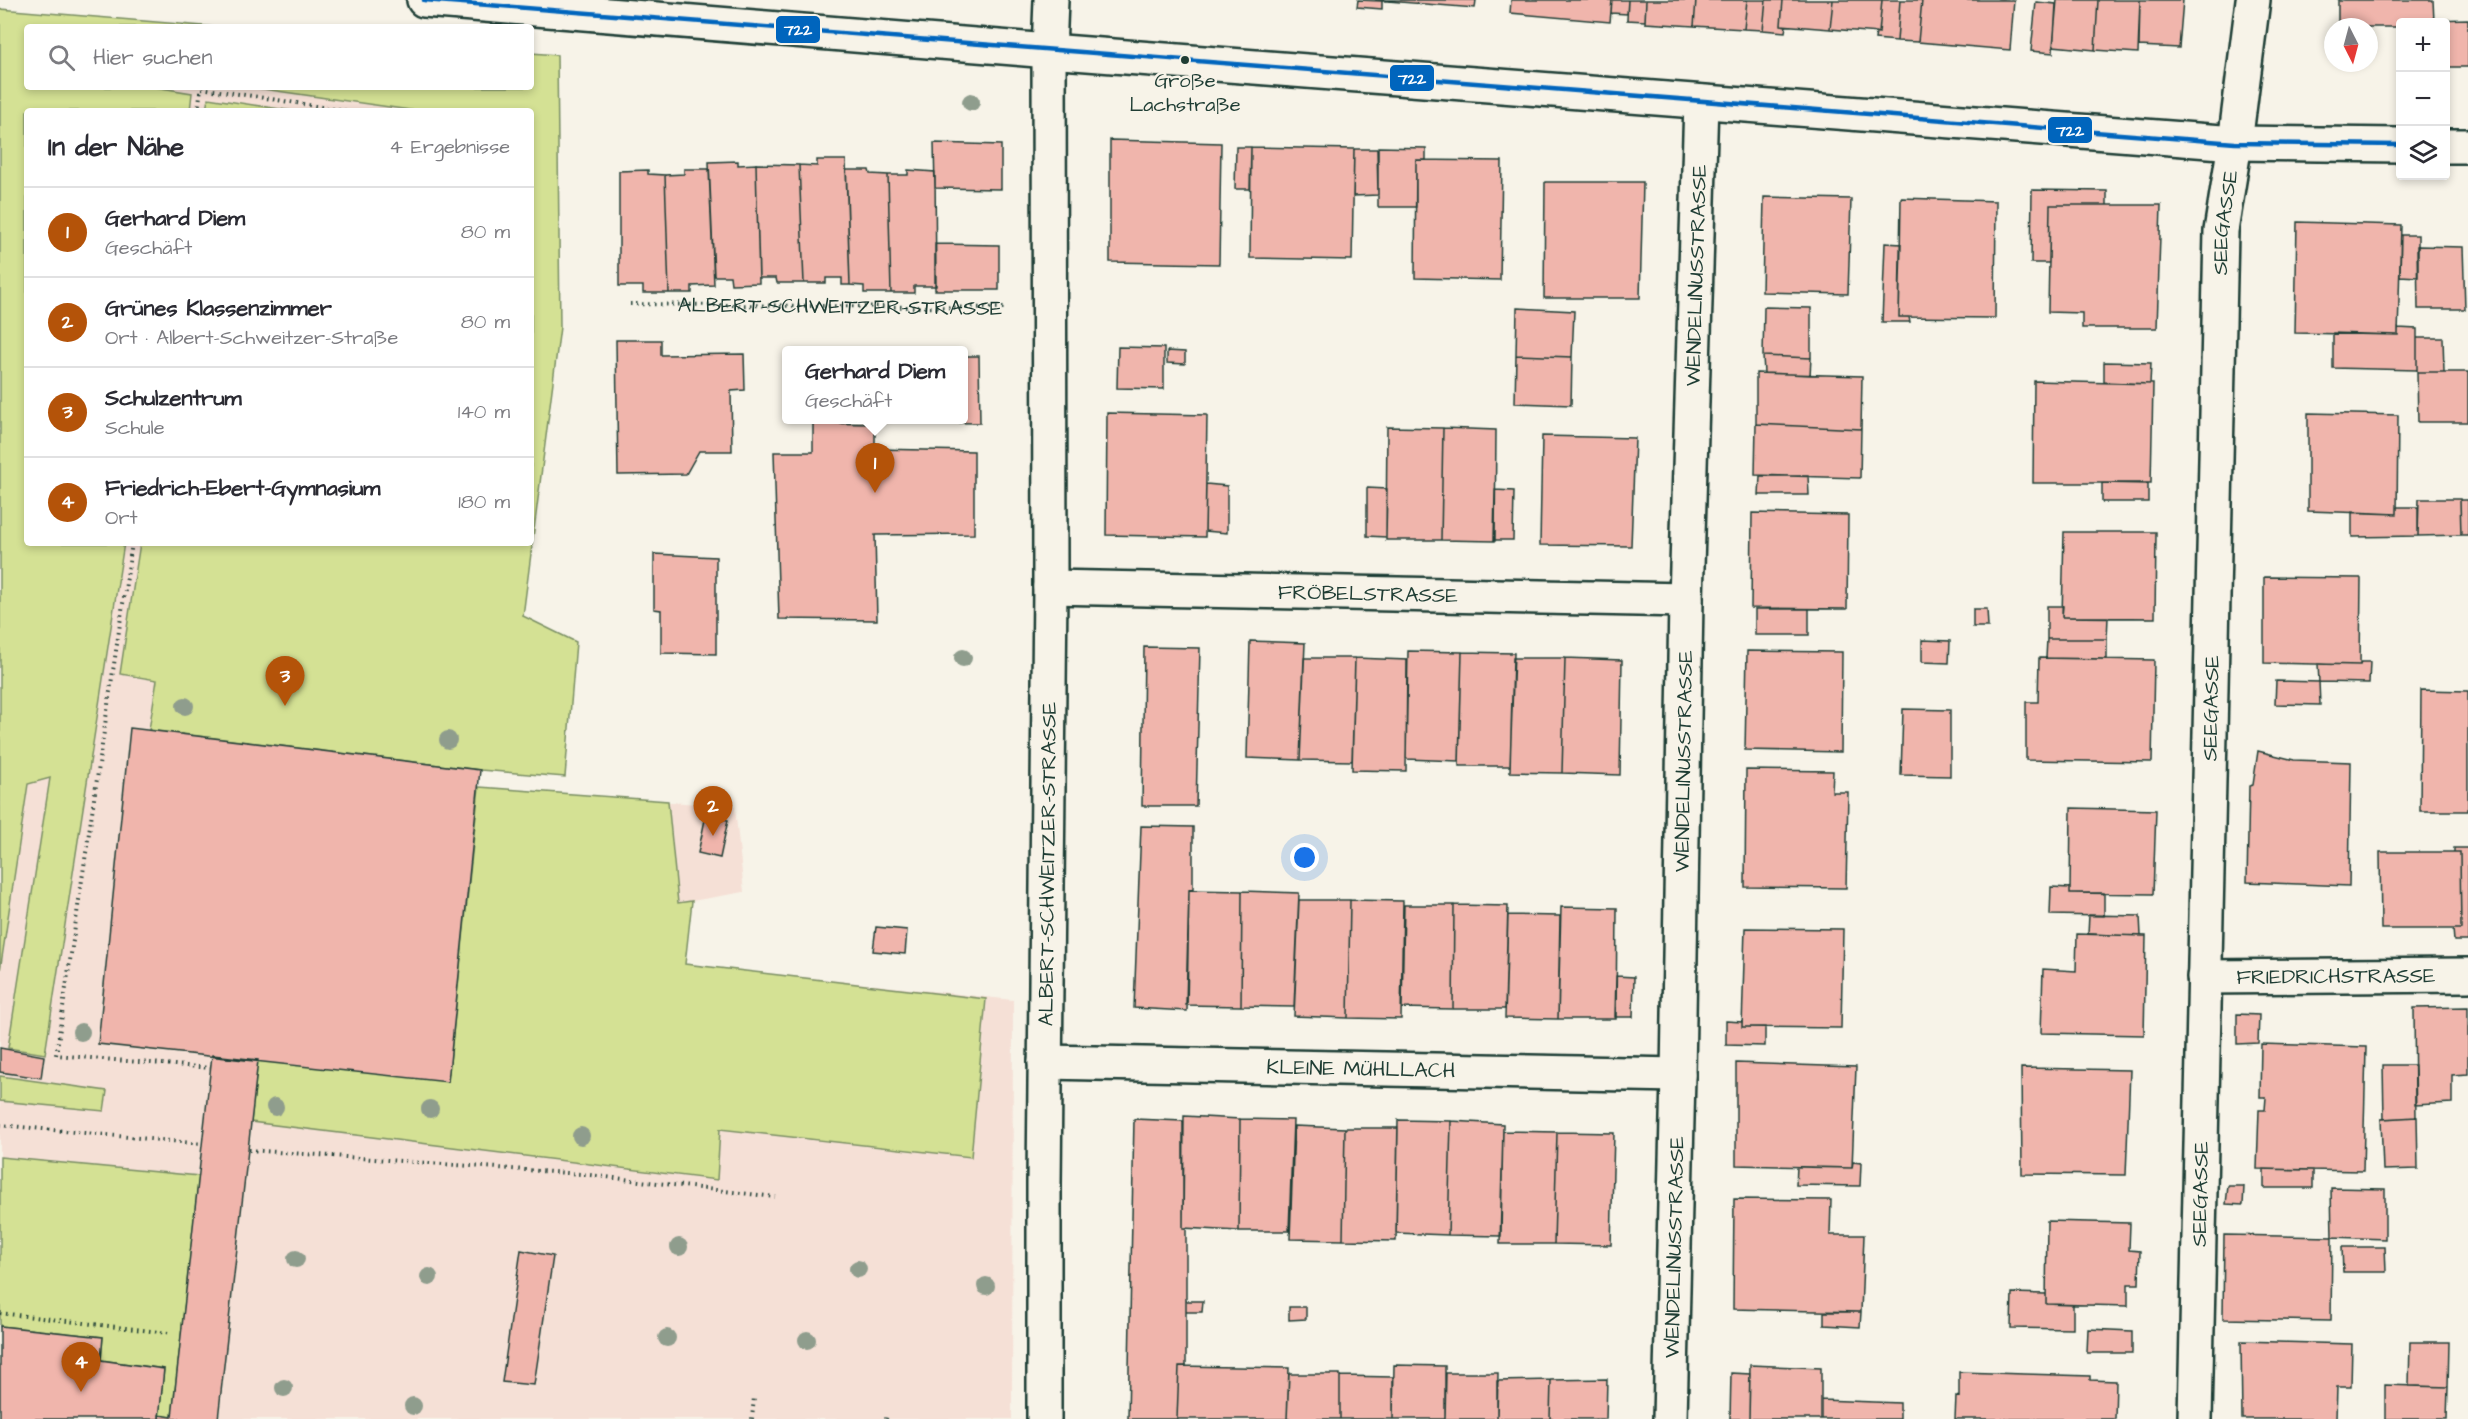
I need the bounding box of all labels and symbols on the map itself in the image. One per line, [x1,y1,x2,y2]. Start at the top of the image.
line badge: 722 [775,15,821,44]
north arrow [2324,18,2378,72]
text: 722 [783,19,813,41]
marker: Große Lachstraße [1179,54,1191,66]
line badge: 722 [1389,64,1435,92]
place label: Große Lachstraße [1130,67,1241,119]
text: 722 [1397,68,1427,90]
line badge: 722 [2047,116,2093,144]
text: 722 [2055,120,2085,142]
street label: WENDELINUSSTRASSE [1678,163,1714,387]
street label: SEEGASSE [2206,167,2245,275]
street label: ALBERT-SCHWEITZER-STRASSE [678,290,1003,322]
pin: 1 [856,444,894,493]
street label: FRÖBELSTRASSE [1278,577,1459,610]
street label: WENDELINUSSTRASSE [1667,649,1700,872]
street label: SEEGASSE [2195,654,2226,761]
pin: 3 [266,656,304,706]
street label: ALBERT-SCHWEITZER-STRASSE [1031,701,1063,1026]
pin: 2 [694,786,732,836]
your location [1290,843,1319,872]
street label: FRIEDRICHSTRASSE [2236,961,2436,991]
street label: KLEINE MÜHLLACH [1266,1052,1456,1085]
street label: WENDELINUSSTRASSE [1657,1135,1691,1358]
street label: SEEGASSE [2184,1140,2216,1247]
pin: 4 [62,1342,100,1392]

